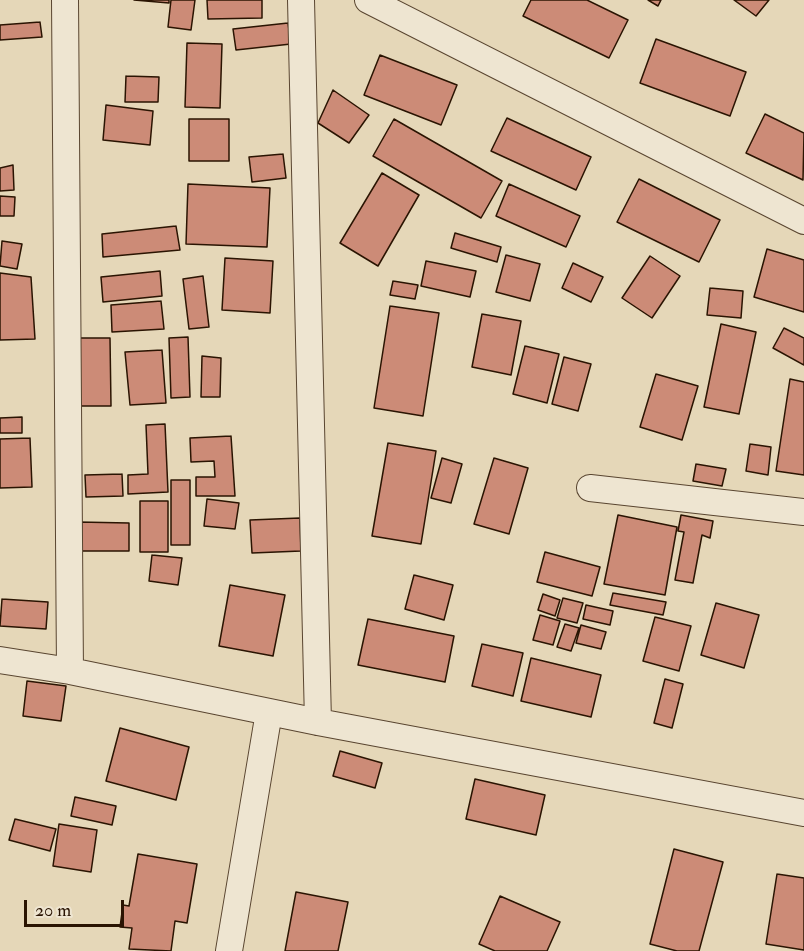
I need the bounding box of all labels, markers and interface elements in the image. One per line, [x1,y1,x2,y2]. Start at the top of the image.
scale bar [27,888,128,926]
text: 20 m [35,899,71,922]

